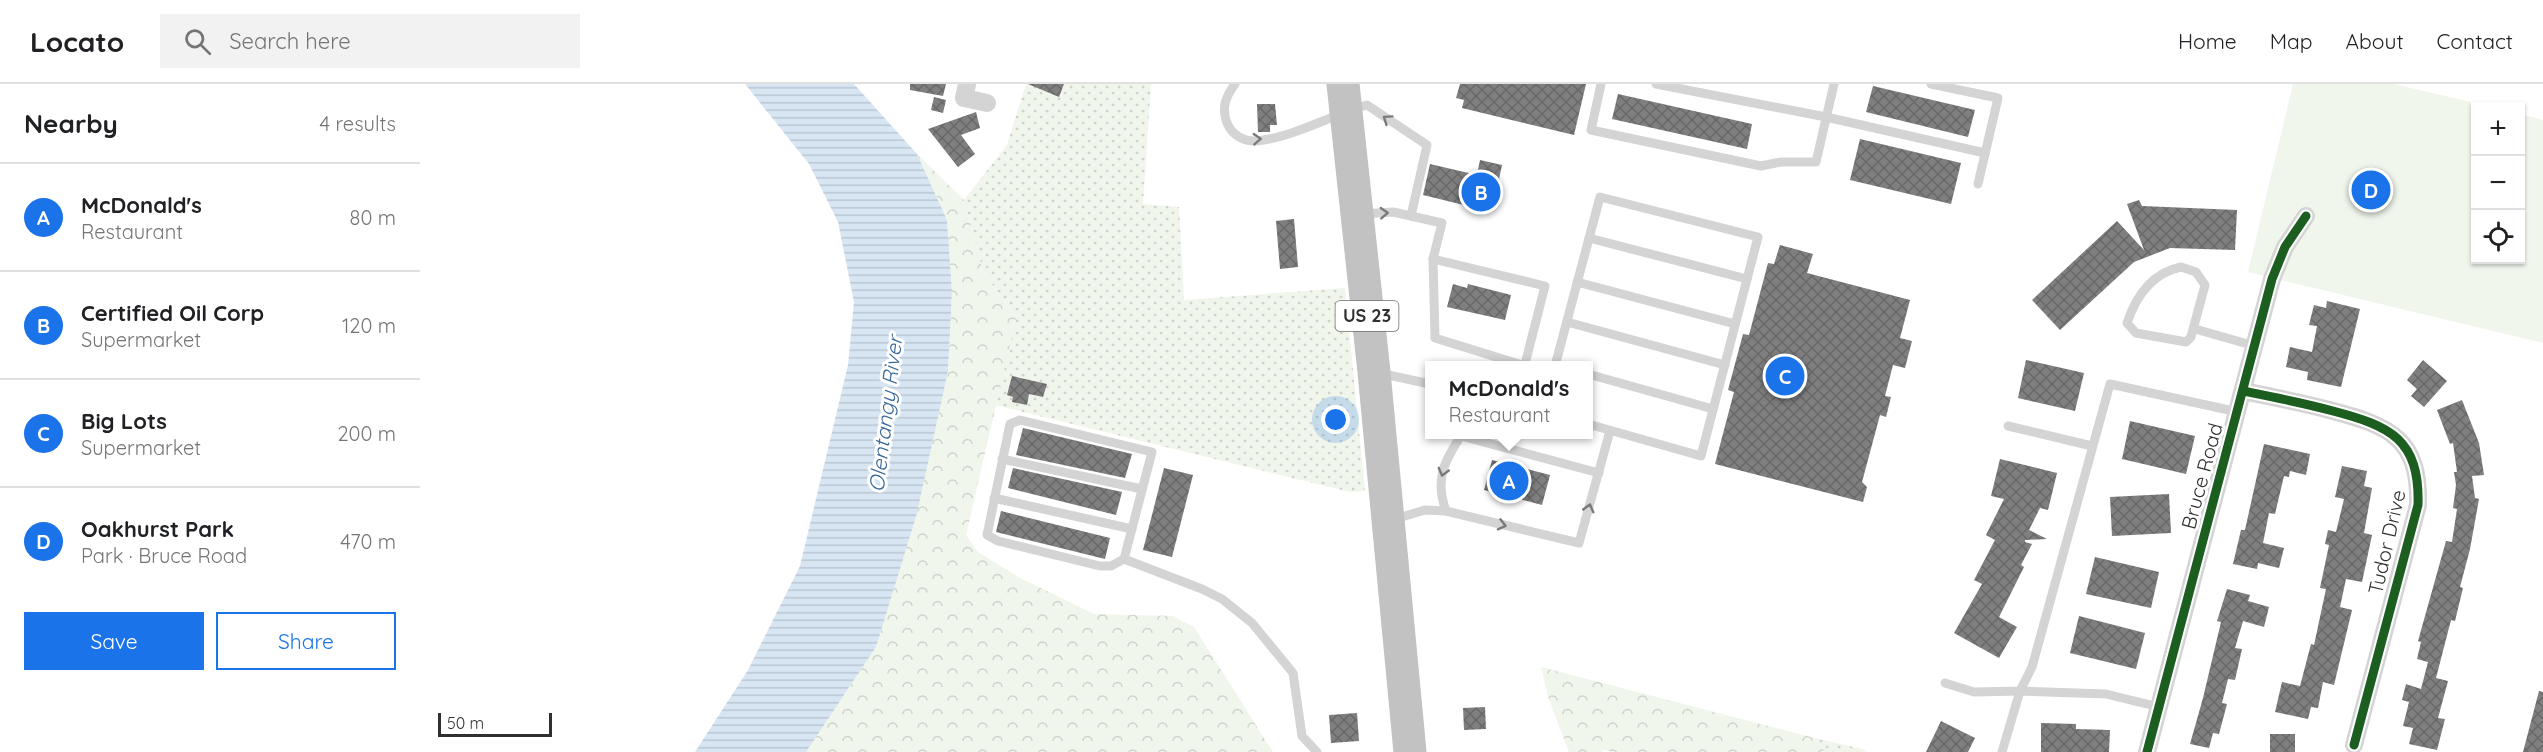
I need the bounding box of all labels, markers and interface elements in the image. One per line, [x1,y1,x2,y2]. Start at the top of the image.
search box [160,14,580,68]
text: Locato [30,24,124,59]
icon: search [181,25,214,58]
text: Search here [229,27,351,55]
text: Home [2178,28,2237,54]
text: Map [2270,28,2313,54]
text: About [2346,28,2404,54]
text: Contact [2437,28,2513,54]
map controls [2471,102,2525,264]
button: + [2471,102,2525,156]
text: Nearby [24,107,118,140]
text: 4 results [320,111,396,136]
one-way arrow [1383,115,1394,126]
one-way arrow [1252,132,1261,145]
button: − [2471,156,2525,210]
pin: D [2352,168,2390,212]
pin: B [1462,170,1500,214]
text: McDonald's [81,191,202,219]
text: A [37,205,50,230]
text: 80 m [350,205,396,230]
one-way arrow [1380,206,1389,219]
button: locate [2471,210,2525,264]
text: Restaurant [81,219,183,244]
text: Certified Oil Corp [81,299,264,327]
road number: US 23 [1336,301,1398,331]
text: B [37,313,50,338]
text: 120 m [342,313,396,338]
text: Supermarket [81,327,201,352]
water label: Olentangy River [863,332,908,493]
pin: C [1766,354,1804,398]
popup [1425,361,1593,439]
text: McDonald's [1449,374,1569,402]
text: Restaurant [1449,402,1551,427]
your location [1321,405,1350,434]
text: Big Lots [81,407,167,435]
street label: Bruce Road [2175,420,2228,532]
text: C [37,421,50,446]
text: 200 m [337,421,396,446]
text: Supermarket [81,435,201,460]
pin: A [1490,458,1528,504]
one-way arrow [1438,466,1451,476]
street label: Tudor Drive [2362,487,2411,597]
one-way arrow [1582,503,1594,514]
text: Oakhurst Park [81,515,234,543]
one-way arrow [1497,517,1507,530]
text: D [36,529,51,554]
text: 470 m [340,529,396,554]
text: Park · Bruce Road [81,543,247,568]
button: Save [24,612,204,670]
button: Share [216,612,396,670]
scale bar [438,710,552,738]
text: 50 m [447,713,484,733]

